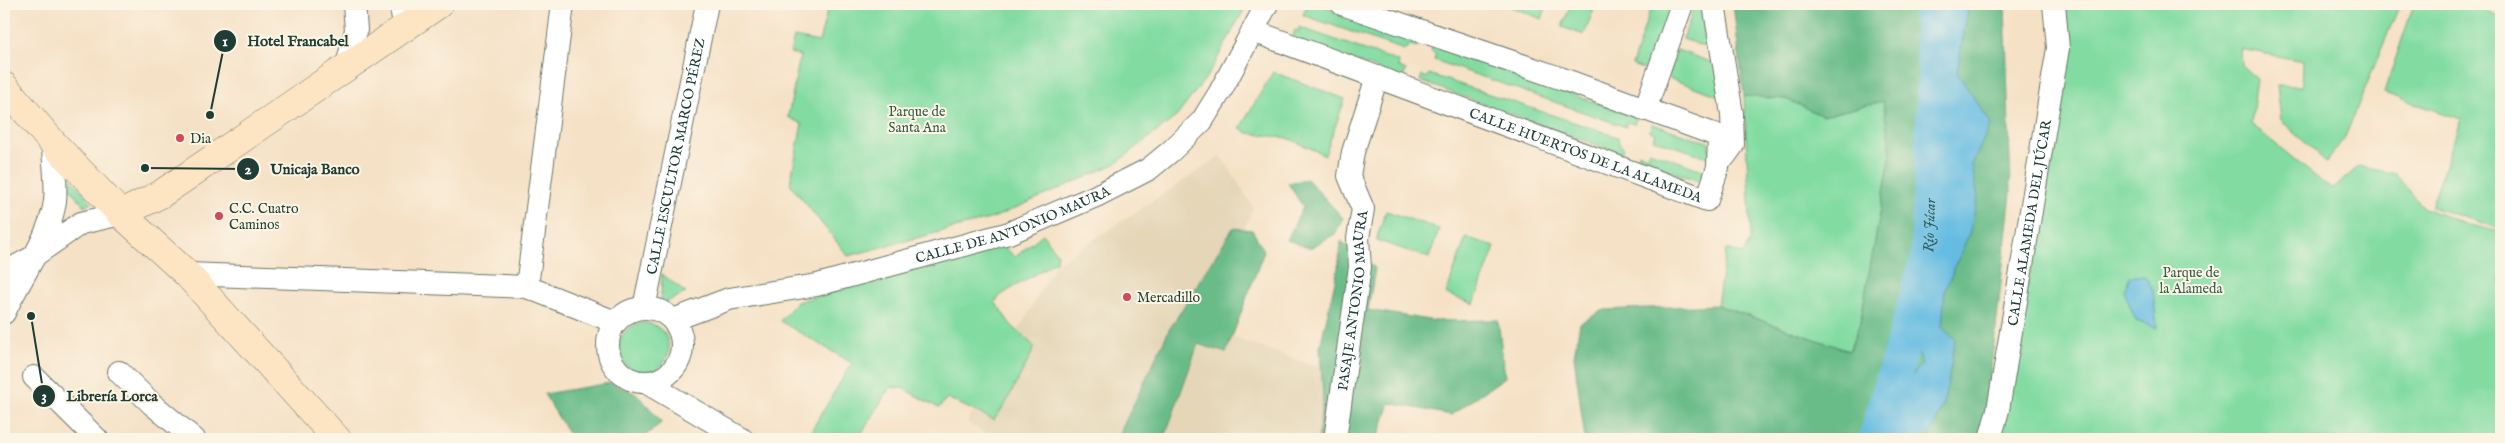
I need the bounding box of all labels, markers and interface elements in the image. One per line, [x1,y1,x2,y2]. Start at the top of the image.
callout: Hotel Francabel [212,26,359,56]
text: 1 [222,32,228,51]
text: Hotel Francabel [247,32,350,51]
street label: CALLE ESCULTOR MARCO PÉREZ [643,36,710,276]
park label: Parque de Santa Ana [888,103,947,137]
street label: CALLE HUERTOS DE LA ALAMEDA [1467,104,1705,207]
street label: CALLE ALAMEDA DEL JÚCAR [2004,118,2056,327]
place label: Dia [190,130,212,148]
marker: Dia [174,132,186,144]
callout: Unicaja Banco [235,154,370,184]
text: 2 [244,160,252,179]
text: Unicaja Banco [269,160,360,179]
street label: CALLE DE ANTONIO MAURA [914,182,1114,268]
water label: Río Júcar [1919,197,1940,253]
place label: C.C. Cuatro Caminos [229,200,299,234]
street label: PASAJE ANTONIO MAURA [1334,208,1373,392]
marker: C.C. Cuatro Caminos [213,210,225,222]
park label: Parque de la Alameda [2160,264,2223,298]
place label: Mercadillo [1137,289,1200,307]
marker: Mercadillo [1121,291,1133,303]
callout: Librería Lorca [32,381,168,411]
text: 3 [41,387,47,406]
text: Librería Lorca [66,387,158,406]

